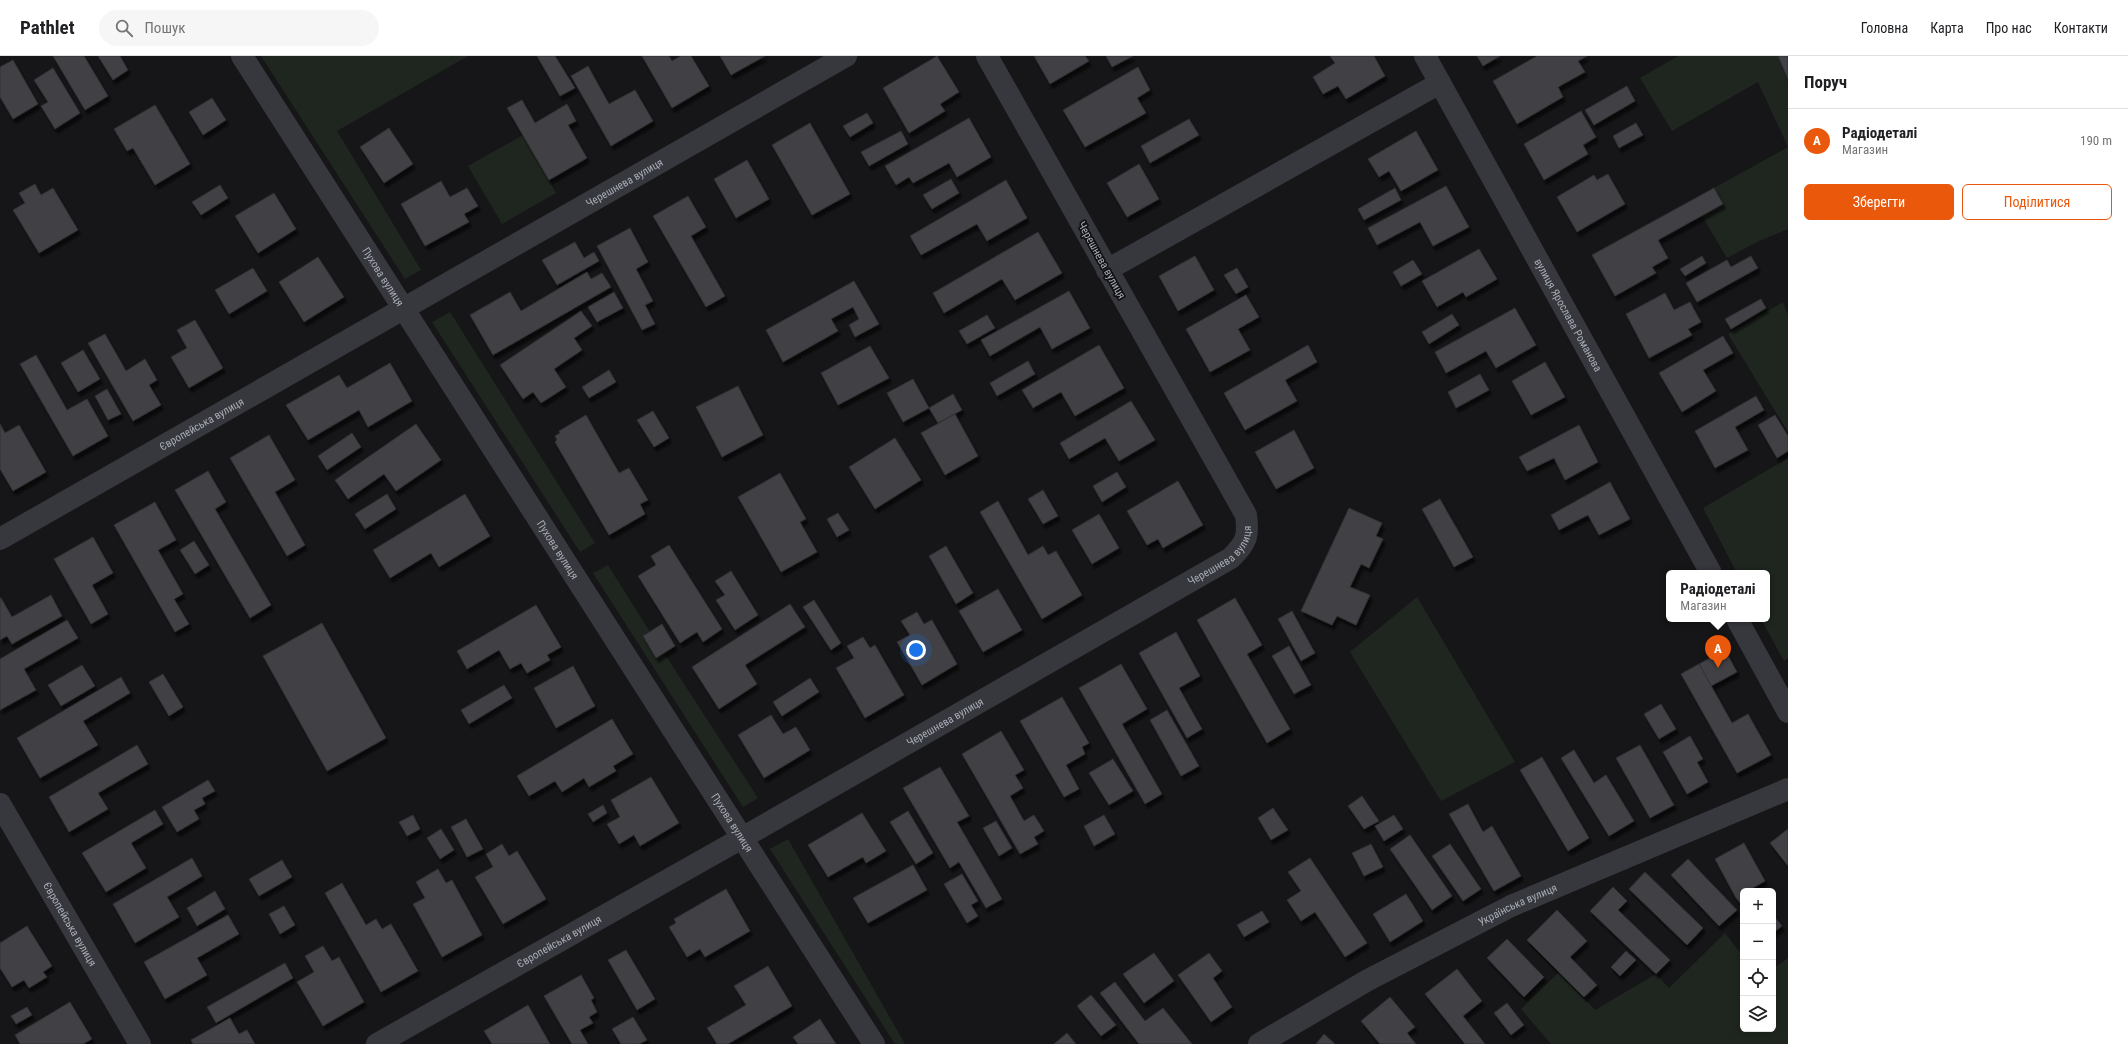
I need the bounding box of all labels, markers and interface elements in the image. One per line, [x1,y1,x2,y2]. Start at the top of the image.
search box [99,10,379,46]
text: Pathlet [20,16,75,39]
icon: search [113,17,135,39]
text: Пошук [145,19,185,37]
text: Головна [1861,20,1908,36]
text: Карта [1930,20,1964,36]
text: Про нас [1986,20,2032,36]
text: Контакти [2054,20,2108,36]
text: Поруч [1804,72,1847,92]
text: Радіодеталі [1842,124,1917,142]
text: A [1813,133,1821,148]
text: 190 m [2080,133,2112,148]
text: Магазин [1842,142,1888,157]
street label: Черешнева вулиця [584,156,665,210]
button: Зберегти [1804,184,1954,220]
button: Поділитися [1962,184,2112,220]
street label: Черешнева вулиця [1075,219,1128,301]
street label: Пухова вулиця [359,245,406,309]
street label: вулиця Ярослава Романова [1531,256,1604,374]
street label: Європейська вулиця [157,395,246,454]
street label: Пухова вулиця [534,518,581,582]
street label: Черешнева вулиця [1186,525,1254,588]
popup [1666,570,1770,622]
text: Радіодеталі [1680,580,1756,598]
text: Магазин [1680,598,1727,613]
pin: A [1705,635,1731,668]
your location [906,640,926,660]
street label: Черешнева вулиця [904,695,986,749]
street label: Пухова вулиця [708,791,756,855]
street label: Європейська вулиця [40,880,99,969]
street label: Українська вулиця [1476,881,1559,929]
map controls [1740,888,1776,1032]
button: + [1740,888,1776,924]
street label: Європейська вулиця [515,913,604,971]
button: − [1740,924,1776,960]
button: locate [1740,960,1776,996]
button: layers [1740,996,1776,1032]

